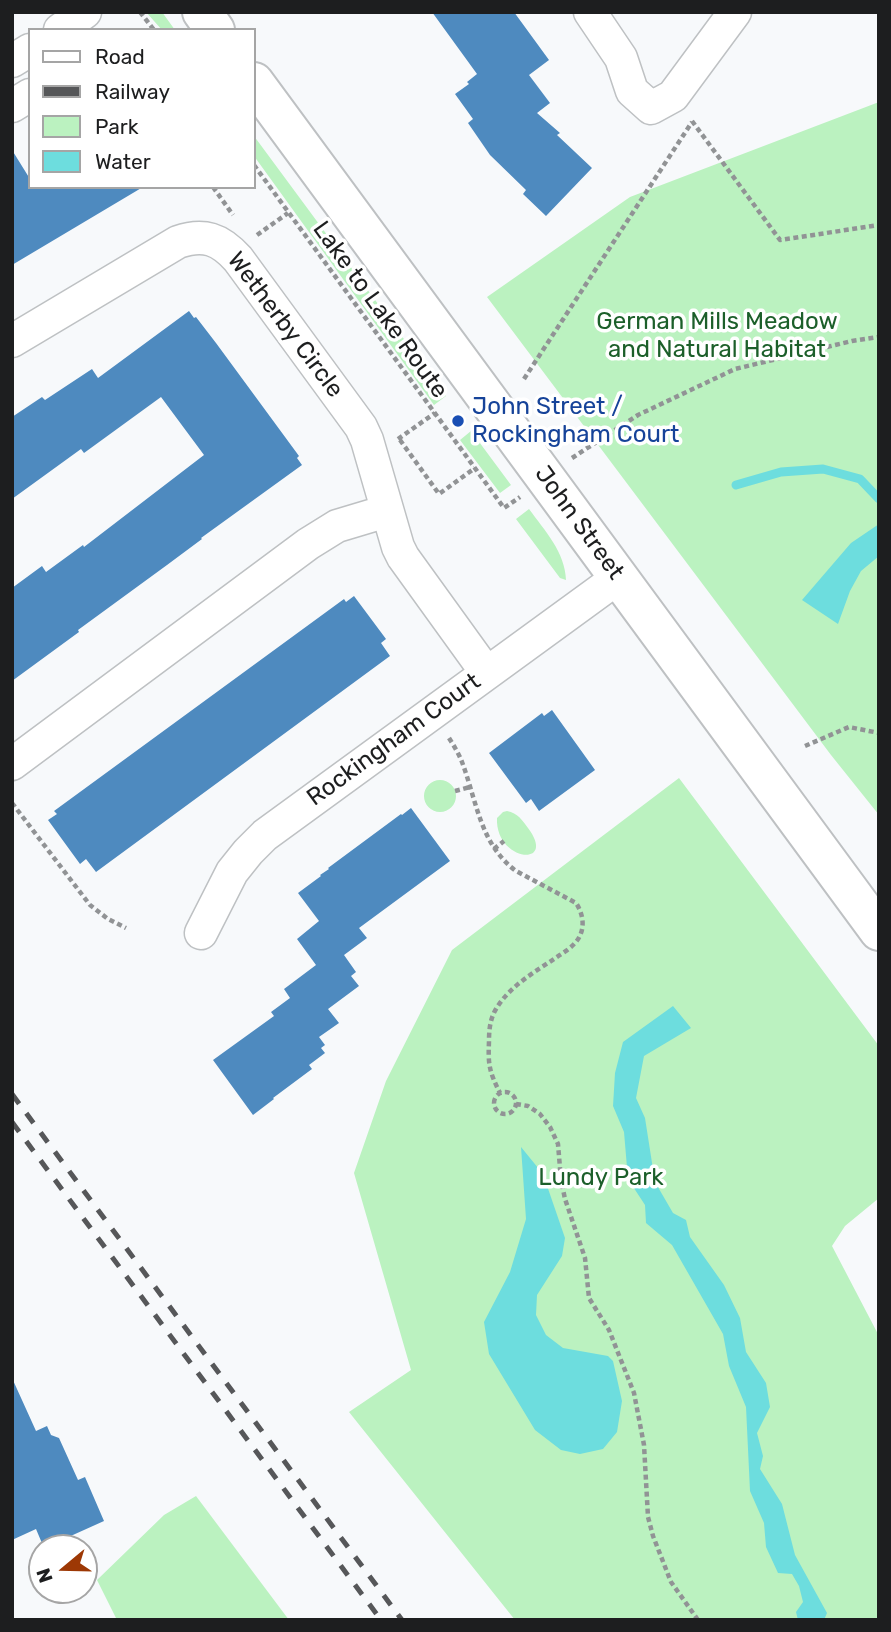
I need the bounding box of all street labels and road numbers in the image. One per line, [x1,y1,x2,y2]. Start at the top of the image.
street label: Lake to Lake Route [306,216,454,404]
street label: Wetherby Circle [221,247,349,403]
street label: John Street [528,461,630,585]
street label: Rockingham Court [302,667,486,813]

